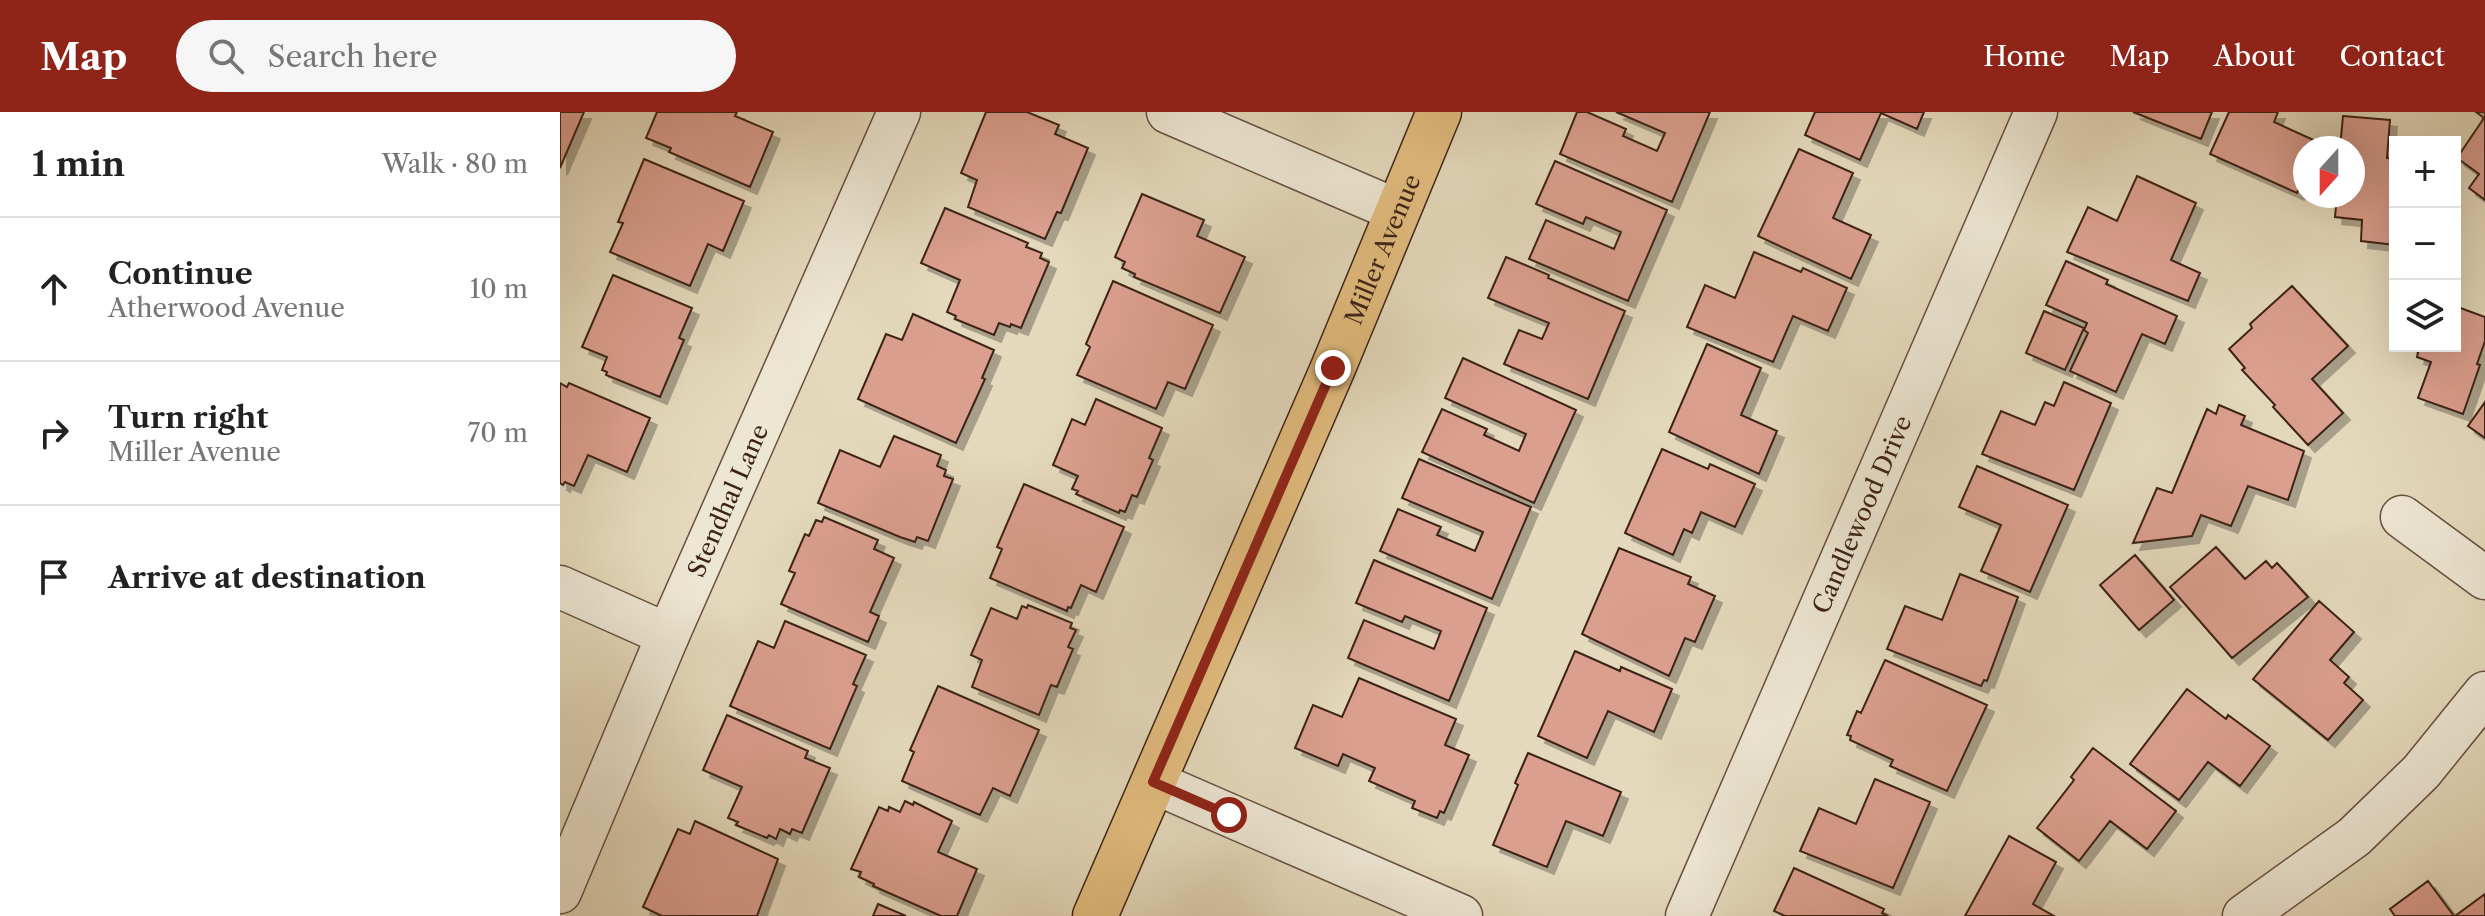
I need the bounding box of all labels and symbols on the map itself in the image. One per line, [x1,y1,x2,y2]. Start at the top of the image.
north arrow [2293,136,2365,208]
street label: Miller Avenue [1338,170,1426,329]
route end [1315,350,1351,386]
street label: Candlewood Drive [1806,411,1917,618]
street label: Stendhal Lane [681,419,774,581]
route start [1211,797,1247,833]

